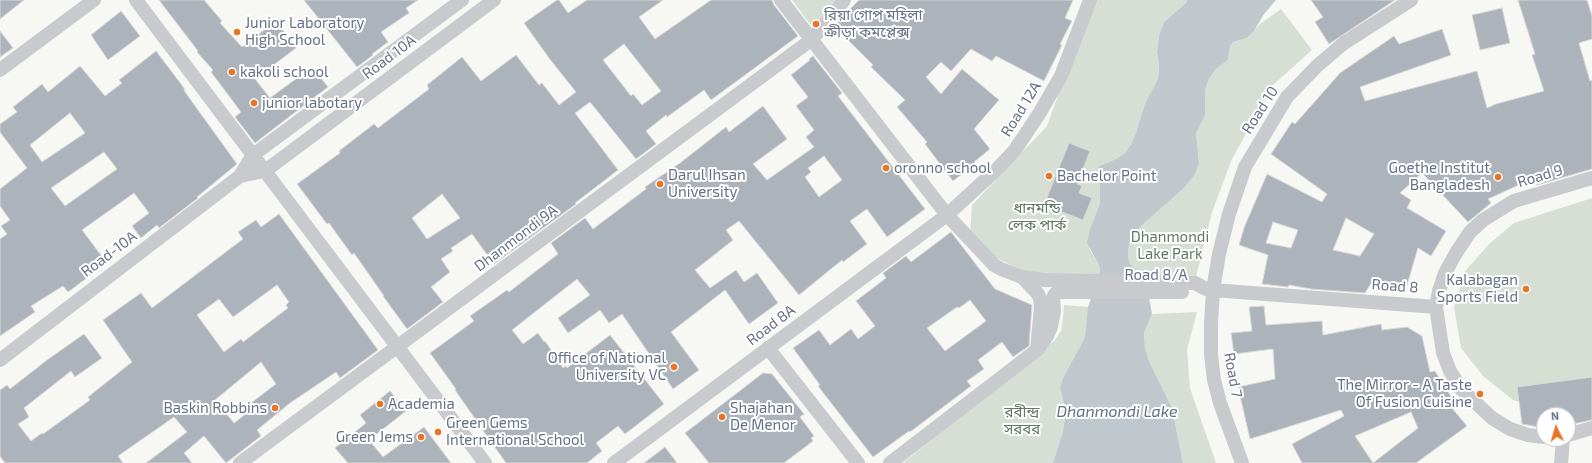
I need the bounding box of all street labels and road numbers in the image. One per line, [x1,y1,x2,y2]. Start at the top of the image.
street label: Road 10A [359,31,419,83]
street label: Road 12A [997,78,1045,140]
street label: Road 10 [1238,83,1282,137]
street label: Road 9 [1515,161,1565,191]
street label: Dhanmondi 9A [471,201,561,275]
street label: Road-10A [78,227,140,281]
street label: Road 8/A [1124,266,1188,284]
street label: Road 8 [1371,275,1419,297]
street label: Road 8A [743,301,799,349]
street label: Road 7 [1220,351,1246,399]

